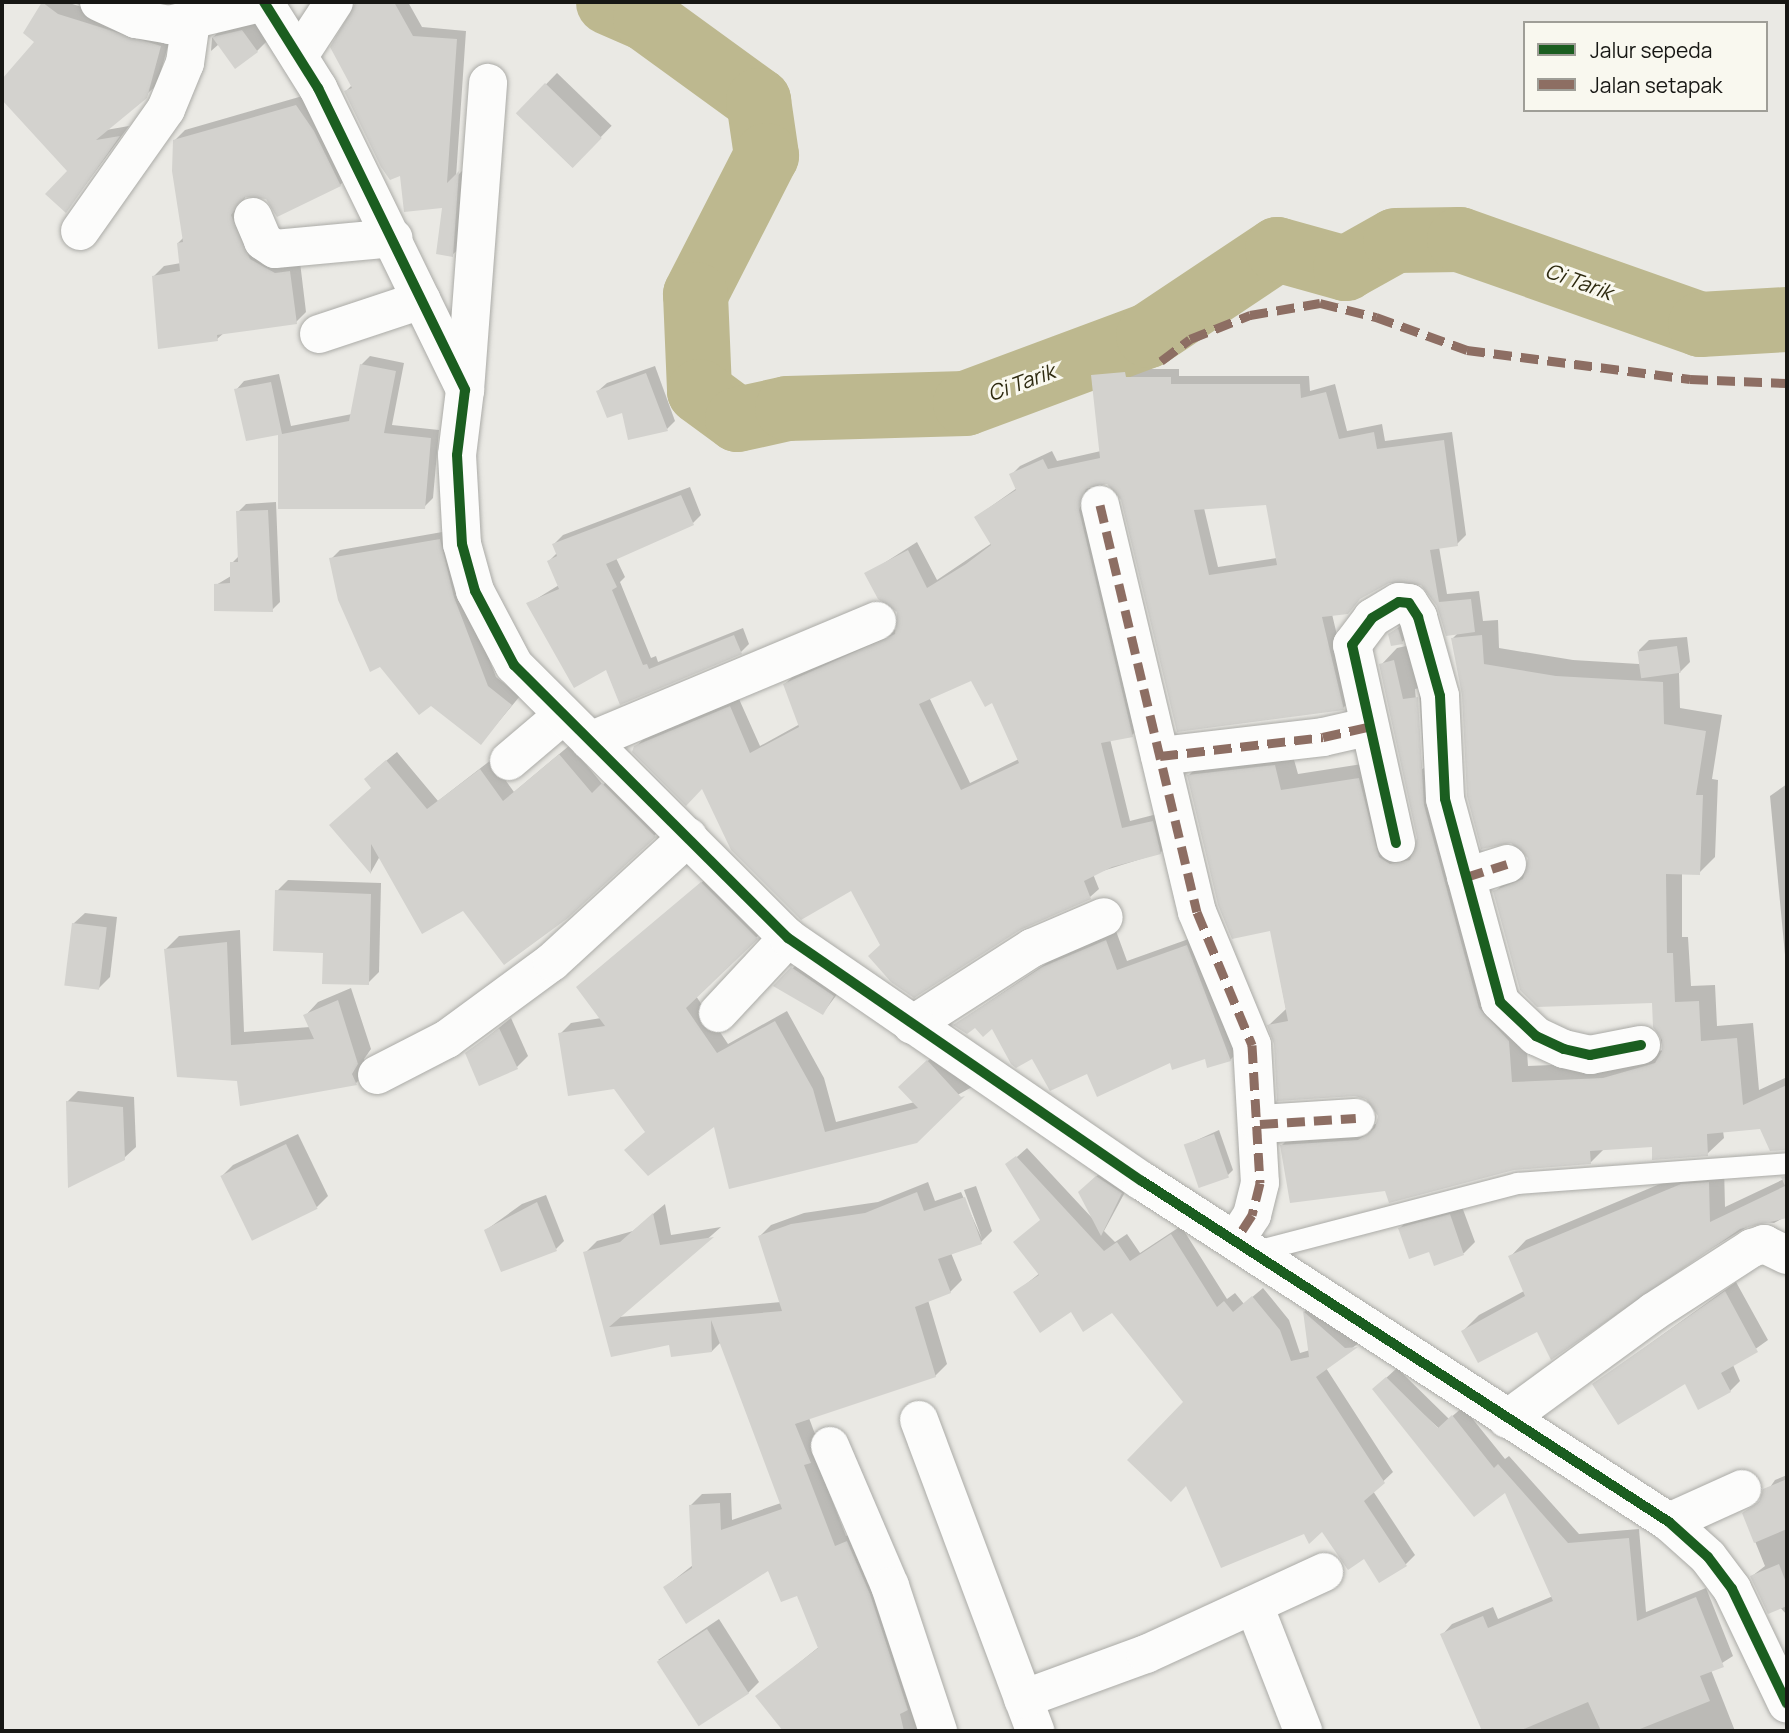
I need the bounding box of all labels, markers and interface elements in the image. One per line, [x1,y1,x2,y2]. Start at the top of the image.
legend [1523,21,1768,112]
text: Jalur sepeda [1590,36,1712,64]
text: Jalan setapak [1590,71,1723,99]
water label: Ci Tarik [1542,257,1616,305]
water label: Ci Tarik [984,358,1058,406]

